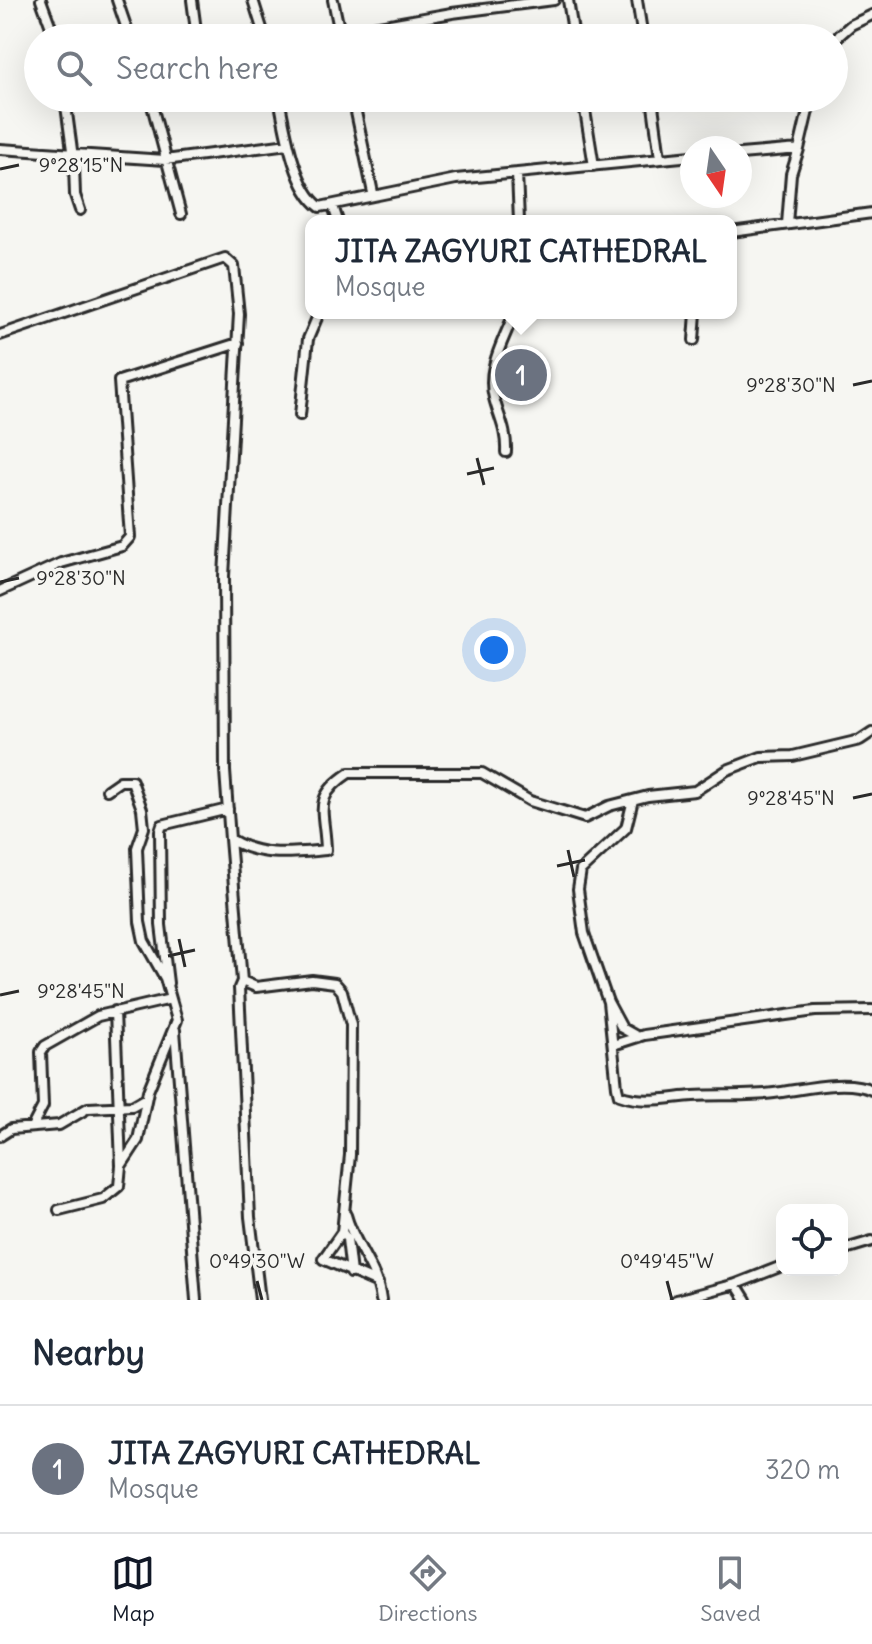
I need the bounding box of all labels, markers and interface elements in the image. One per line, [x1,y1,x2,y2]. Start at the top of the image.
search box [24,24,848,112]
icon: search [52,46,96,90]
text: Search here [116,49,279,87]
north arrow [680,136,752,208]
text: 9°28'15"N [39,152,123,177]
popup [305,215,737,319]
text: JITA ZAGYURI CATHEDRAL [335,232,707,270]
text: Mosque [335,270,426,303]
pin: 1 [495,345,547,405]
text: 9°28'30"N [746,372,836,397]
text: 9°28'30"N [36,565,126,590]
your location [474,630,514,670]
text: 9°28'45"N [747,785,835,810]
text: 9°28'45"N [37,978,125,1003]
map controls [776,1204,848,1276]
button: locate [776,1204,848,1276]
text: 0°49'30"W [209,1248,305,1273]
text: 0°49'45"W [620,1248,714,1273]
text: Nearby [32,1331,145,1374]
text: JITA ZAGYURI CATHEDRAL [108,1434,480,1472]
text: 1 [53,1453,63,1486]
text: 320 m [765,1453,840,1486]
text: Mosque [108,1472,199,1505]
tab: Map [111,1551,155,1627]
tab: Directions [378,1551,478,1627]
tab: Saved [700,1551,761,1627]

